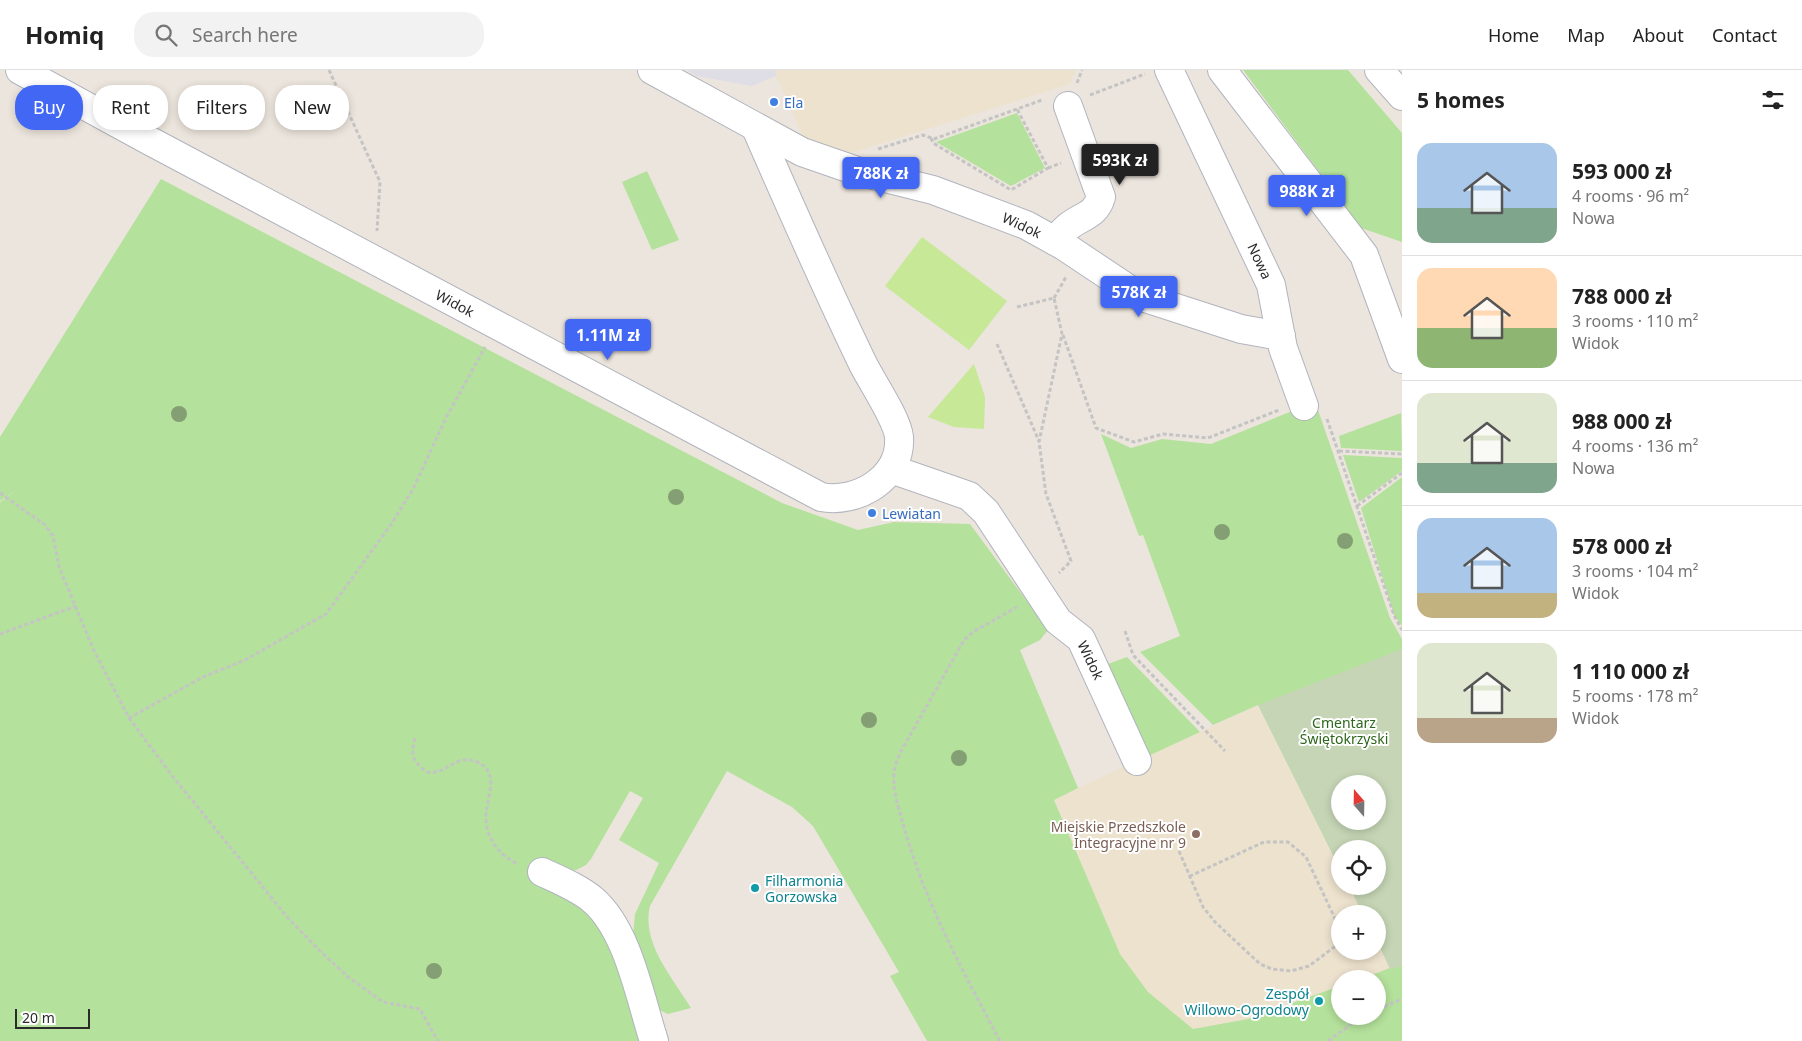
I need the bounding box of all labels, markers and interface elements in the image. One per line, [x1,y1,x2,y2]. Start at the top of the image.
search box [134,12,484,57]
text: Homiq [25,18,104,51]
icon: search [152,21,180,49]
text: Search here [192,22,298,48]
text: Home [1488,23,1539,47]
text: Map [1567,23,1605,47]
text: About [1633,23,1684,47]
text: Contact [1712,23,1777,47]
chip: Buy [15,85,83,130]
chip: Rent [93,85,168,130]
chip: Filters [178,85,265,130]
chip: New [275,85,349,130]
text: 5 homes [1417,86,1505,114]
icon: filters [1759,86,1787,114]
place label: Ela [784,93,803,112]
marker: Ela [768,96,780,108]
pin: 593K zł [1074,144,1166,186]
text: 593K zł [1092,149,1148,171]
pin: 788K zł [835,156,927,199]
text: 593 000 zł [1572,157,1672,185]
text: 788K zł [853,162,909,184]
icon: home [1457,163,1517,223]
pin: 988K zł [1261,174,1353,217]
text: 988K zł [1279,180,1335,202]
text: 4 rooms · 96 m² [1572,185,1689,207]
text: Nowa [1572,207,1615,229]
street label: Widok [999,208,1045,243]
street label: Nowa [1243,240,1277,282]
pin: 578K zł [1093,276,1185,318]
text: 578K zł [1111,281,1167,303]
text: 788 000 zł [1572,282,1672,310]
street label: Widok [432,285,478,321]
icon: home [1457,288,1517,348]
text: 3 rooms · 110 m² [1572,310,1698,332]
pin: 1.11M zł [556,318,660,361]
text: 1.11M zł [576,324,640,346]
text: Widok [1572,332,1619,354]
text: 988 000 zł [1572,407,1672,435]
icon: home [1457,413,1517,473]
text: 4 rooms · 136 m² [1572,435,1698,457]
text: Nowa [1572,457,1615,479]
place label: Lewiatan [882,504,941,523]
marker: Lewiatan [866,507,878,519]
text: 578 000 zł [1572,532,1672,560]
icon: home [1457,538,1517,598]
text: 3 rooms · 104 m² [1572,560,1698,582]
text: Widok [1572,582,1619,604]
street label: Widok [1073,637,1109,683]
text: 1 110 000 zł [1572,657,1689,685]
icon: home [1457,663,1517,723]
text: 5 rooms · 178 m² [1572,685,1698,707]
text: Widok [1572,707,1619,729]
park label: Cmentarz Świętokrzyski [1300,713,1388,748]
north arrow [1331,775,1386,830]
map controls [1331,775,1386,1025]
place label: Miejskie Przedszkole Integracyjne nr 9 [1051,817,1186,852]
marker: Miejskie Przedszkole Integracyjne nr 9 [1190,828,1202,840]
button: locate [1331,840,1386,895]
place label: Filharmonia Gorzowska [765,871,843,906]
marker: Filharmonia Gorzowska [749,882,761,894]
button: + [1331,905,1386,960]
button: − [1331,970,1386,1025]
place label: Zespół Willowo-Ogrodowy [1185,984,1310,1019]
marker: Zespół Willowo-Ogrodowy [1313,995,1325,1007]
scale bar [15,1006,90,1029]
text: 20 m [22,1008,55,1027]

